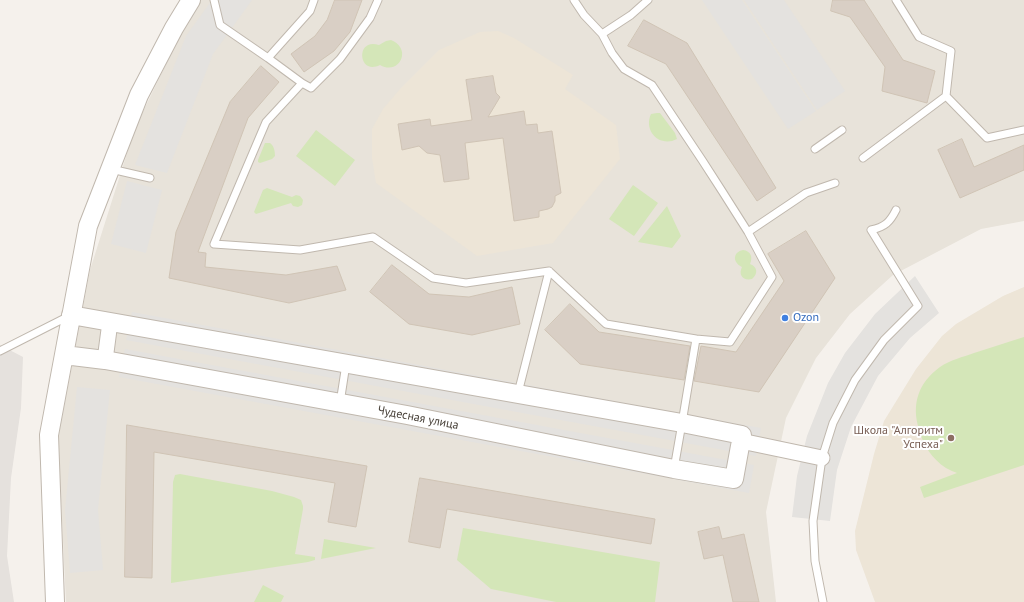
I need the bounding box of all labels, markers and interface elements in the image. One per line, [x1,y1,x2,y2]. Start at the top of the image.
place label: Ozon [793,311,819,325]
marker: Ozon [780,313,790,323]
street label: Чудесная улица [376,403,460,433]
place label: Школа "Алгоритм Успеха" [854,424,943,452]
marker: Школа "Алгоритм Успеха" [946,433,956,443]

